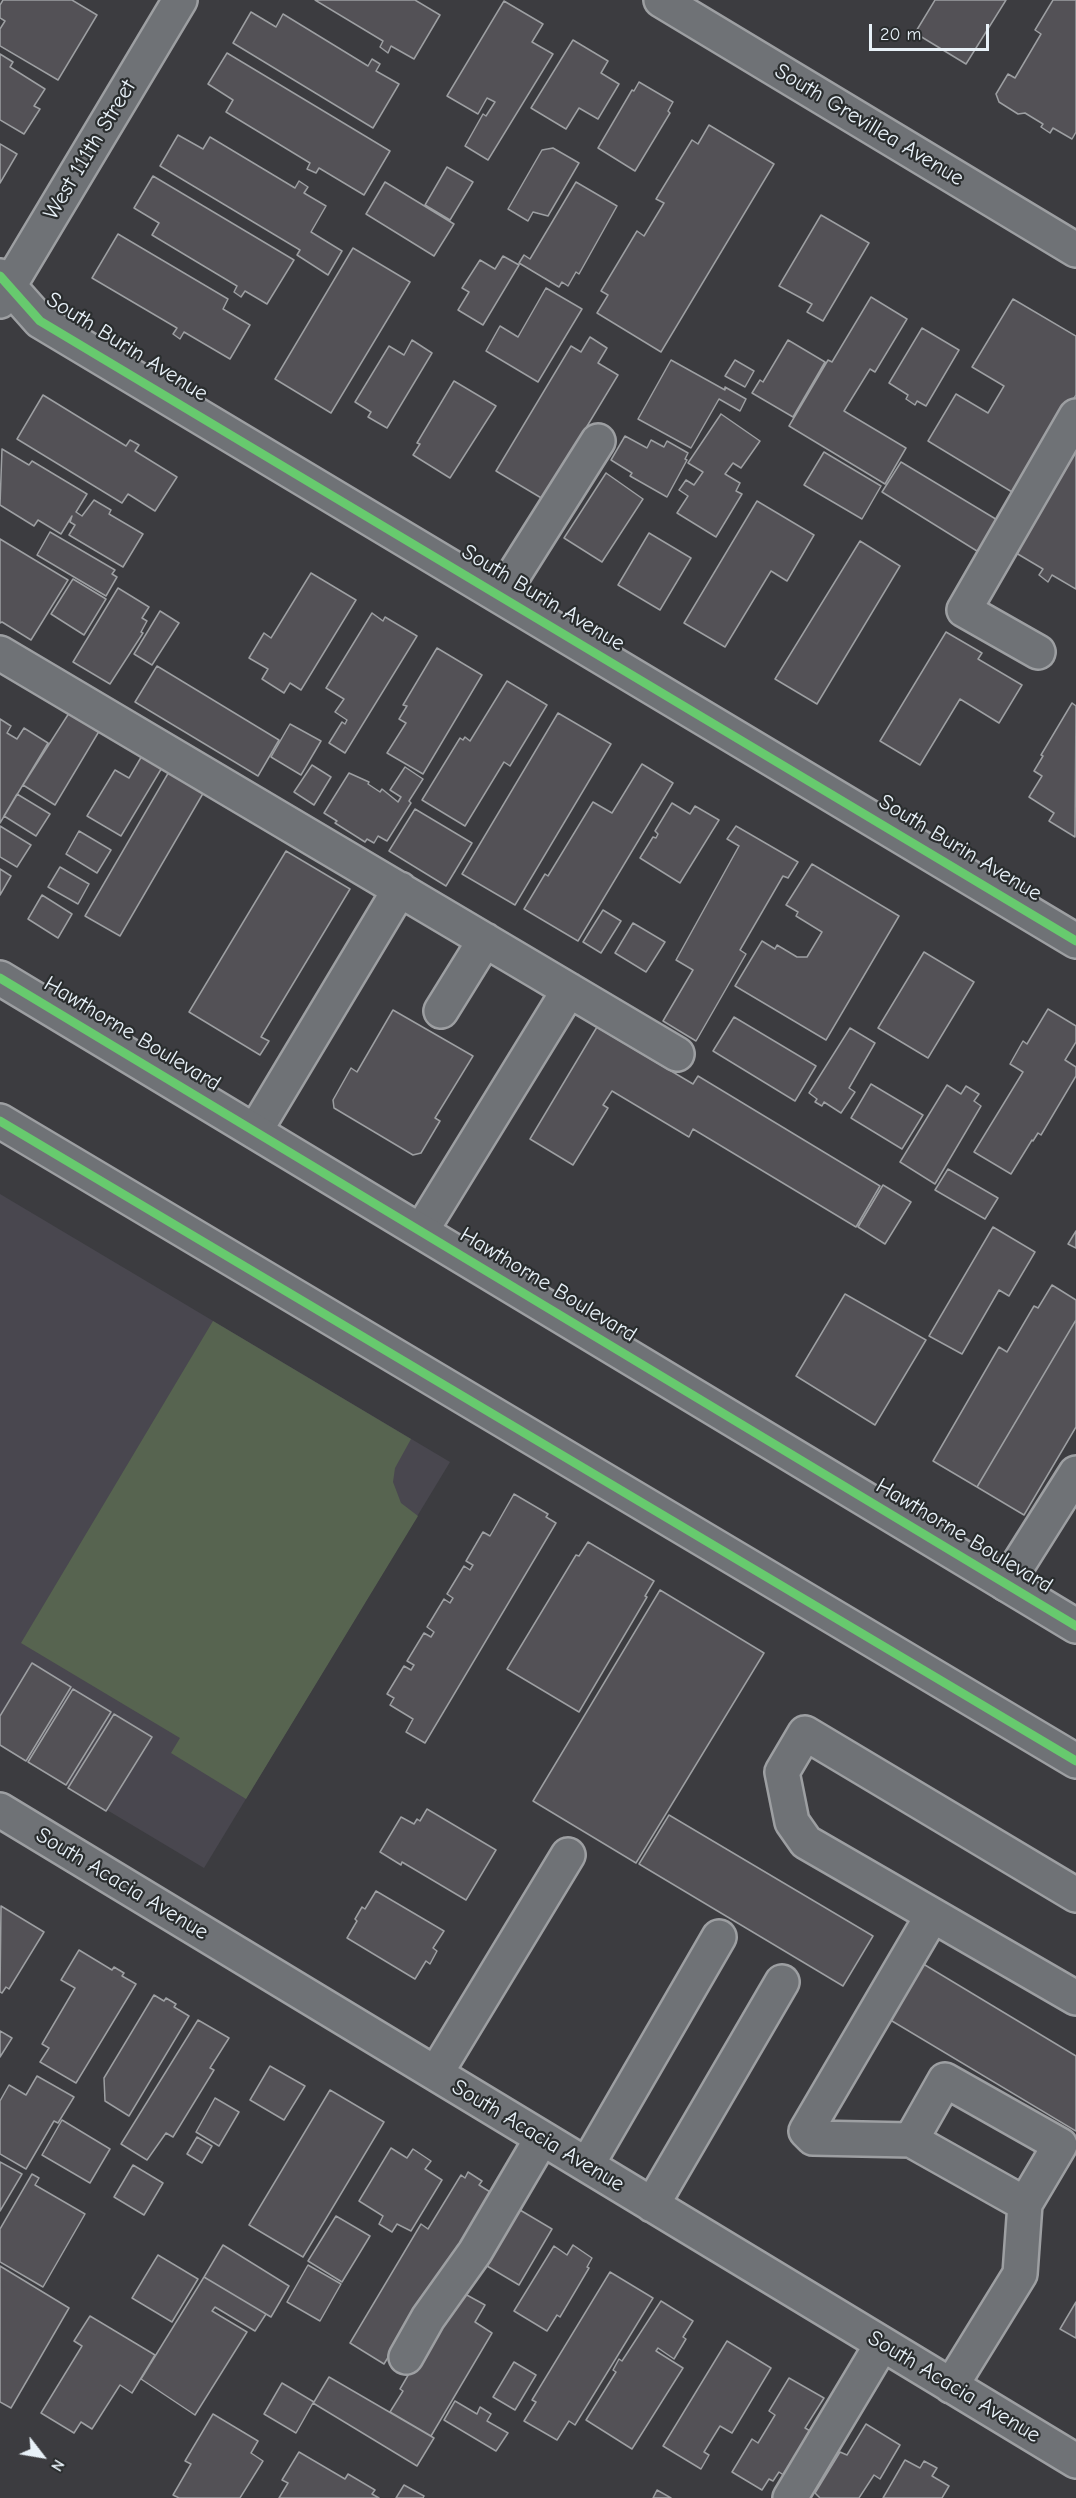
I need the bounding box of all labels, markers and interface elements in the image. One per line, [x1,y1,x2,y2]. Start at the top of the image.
scale bar [872,12,992,50]
text: 20 m [880,24,921,45]
street label: South Grevillea Avenue [770,58,968,192]
street label: West 111th Street [38,75,142,225]
street label: South Burin Avenue [41,287,213,407]
street label: South Burin Avenue [457,539,629,657]
street label: South Burin Avenue [874,789,1046,907]
street label: Hawthorne Boulevard [39,971,225,1097]
street label: Hawthorne Boulevard [455,1222,641,1348]
street label: Hawthorne Boulevard [871,1473,1057,1599]
street label: South Acacia Avenue [31,1822,213,1946]
street label: South Acacia Avenue [447,2074,629,2198]
street label: South Acacia Avenue [863,2325,1045,2449]
north arrow [12,2426,72,2486]
text: N [47,2456,68,2474]

